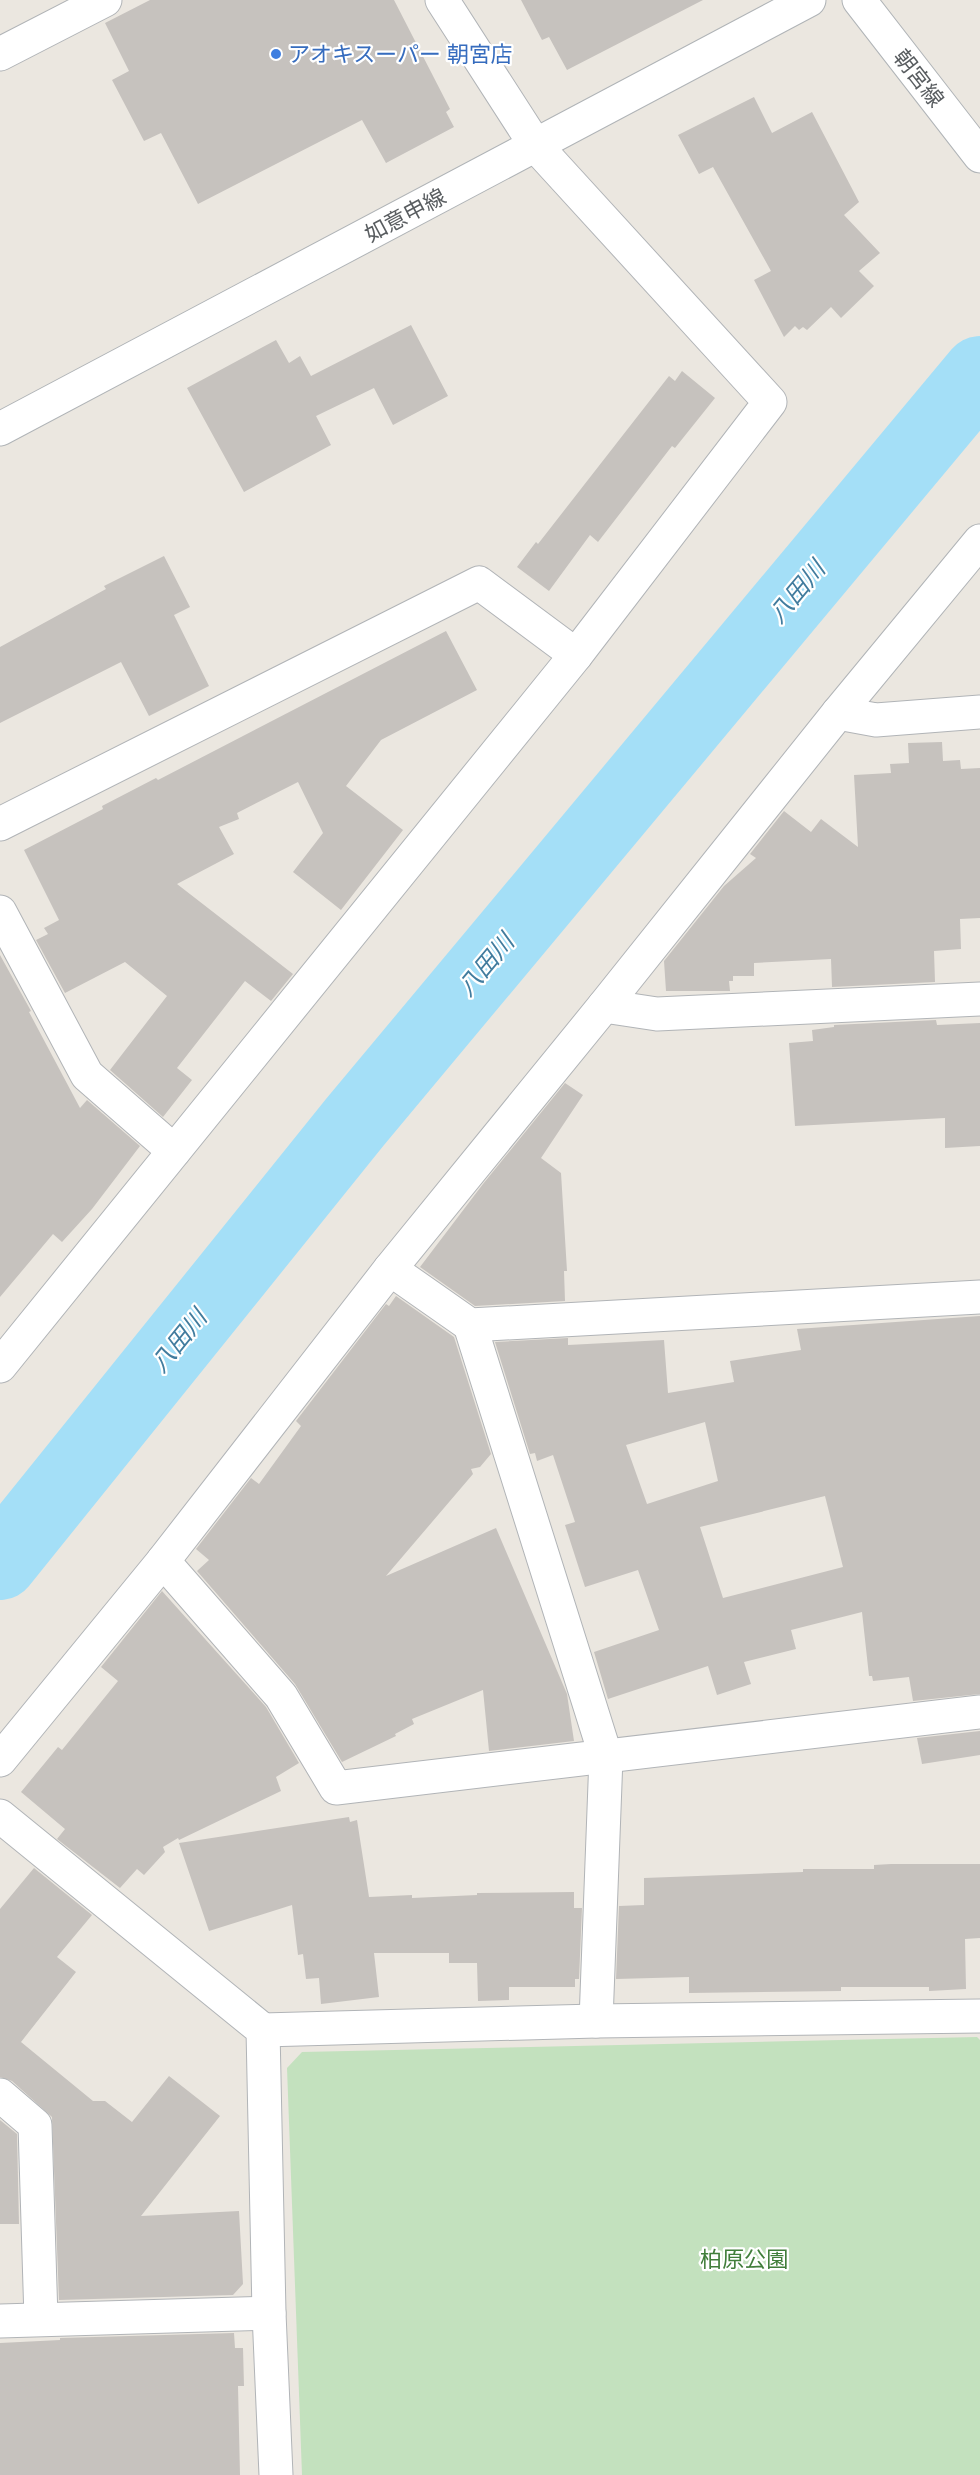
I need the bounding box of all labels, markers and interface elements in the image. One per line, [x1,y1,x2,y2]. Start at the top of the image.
place label: アオキスーパー 朝宮店 [288,40,513,68]
street label: 朝宮線 [888,43,950,113]
marker: アオキスーパー 朝宮店 [269,47,283,61]
street label: 如意申線 [360,182,450,248]
water label: 八田川 [762,552,833,629]
water label: 八田川 [451,925,522,1002]
water label: 八田川 [144,1301,214,1378]
park label: 柏原公園 [700,2245,788,2273]

